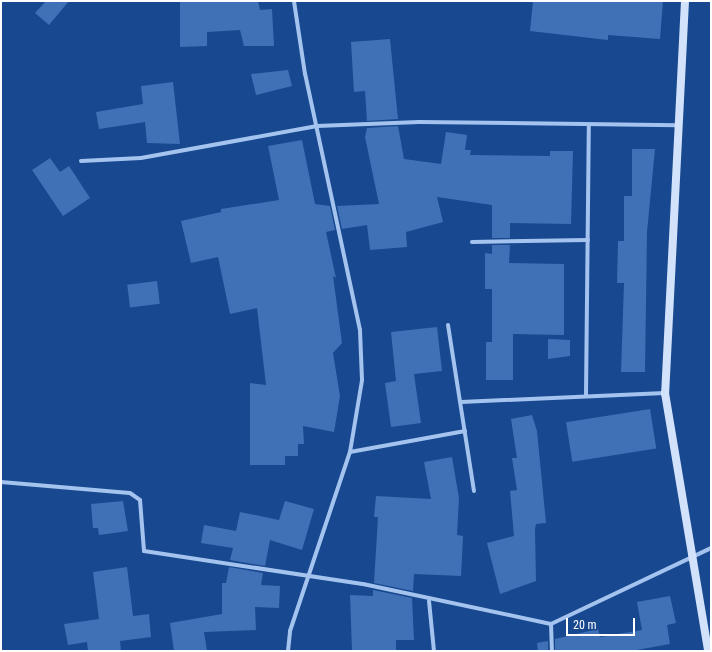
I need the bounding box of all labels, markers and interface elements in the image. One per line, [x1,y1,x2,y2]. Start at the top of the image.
scale bar [568,610,637,636]
text: 20 m [573,618,597,632]

